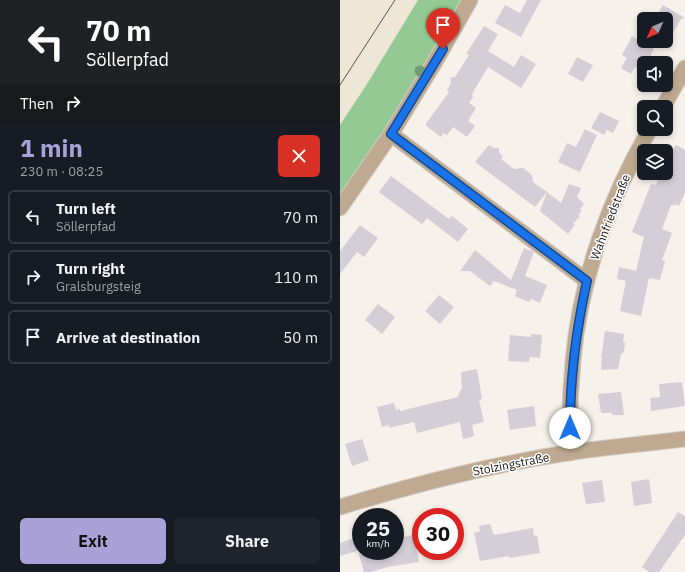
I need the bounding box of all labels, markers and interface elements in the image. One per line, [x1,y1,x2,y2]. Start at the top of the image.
pin [426,8,460,49]
text: 70 m [86,12,151,49]
north arrow [637,12,673,48]
map controls [637,12,673,180]
icon: arrive [432,14,454,36]
icon: left [20,16,72,68]
text: Söllerpfad [86,48,169,71]
button: sound [637,56,673,92]
icon: right [62,92,84,114]
text: Then [20,94,54,113]
button: search [637,100,673,136]
text: 1 min [20,132,83,164]
button: close [278,135,320,177]
button: layers [637,144,673,180]
text: 230 m · 08:25 [20,163,103,180]
street label: Wahnfriedstraße [587,172,633,262]
text: Turn left [56,199,116,218]
icon: left [22,206,44,228]
text: 70 m [283,208,318,227]
text: Söllerpfad [56,218,116,235]
text: Turn right [56,259,125,278]
icon: right [22,266,44,288]
text: 110 m [274,268,318,287]
text: Gralsburgsteig [56,278,141,295]
icon: arrive [22,326,44,348]
text: Arrive at destination [56,328,200,347]
text: 50 m [283,328,318,347]
position arrow [549,407,591,449]
street label: Stolzingstraße [471,449,551,479]
speed limit sign: 30 [412,508,464,560]
text: 25 [366,515,390,542]
button: Exit [20,518,166,564]
button: Share [174,518,320,564]
text: km/h [366,537,390,550]

